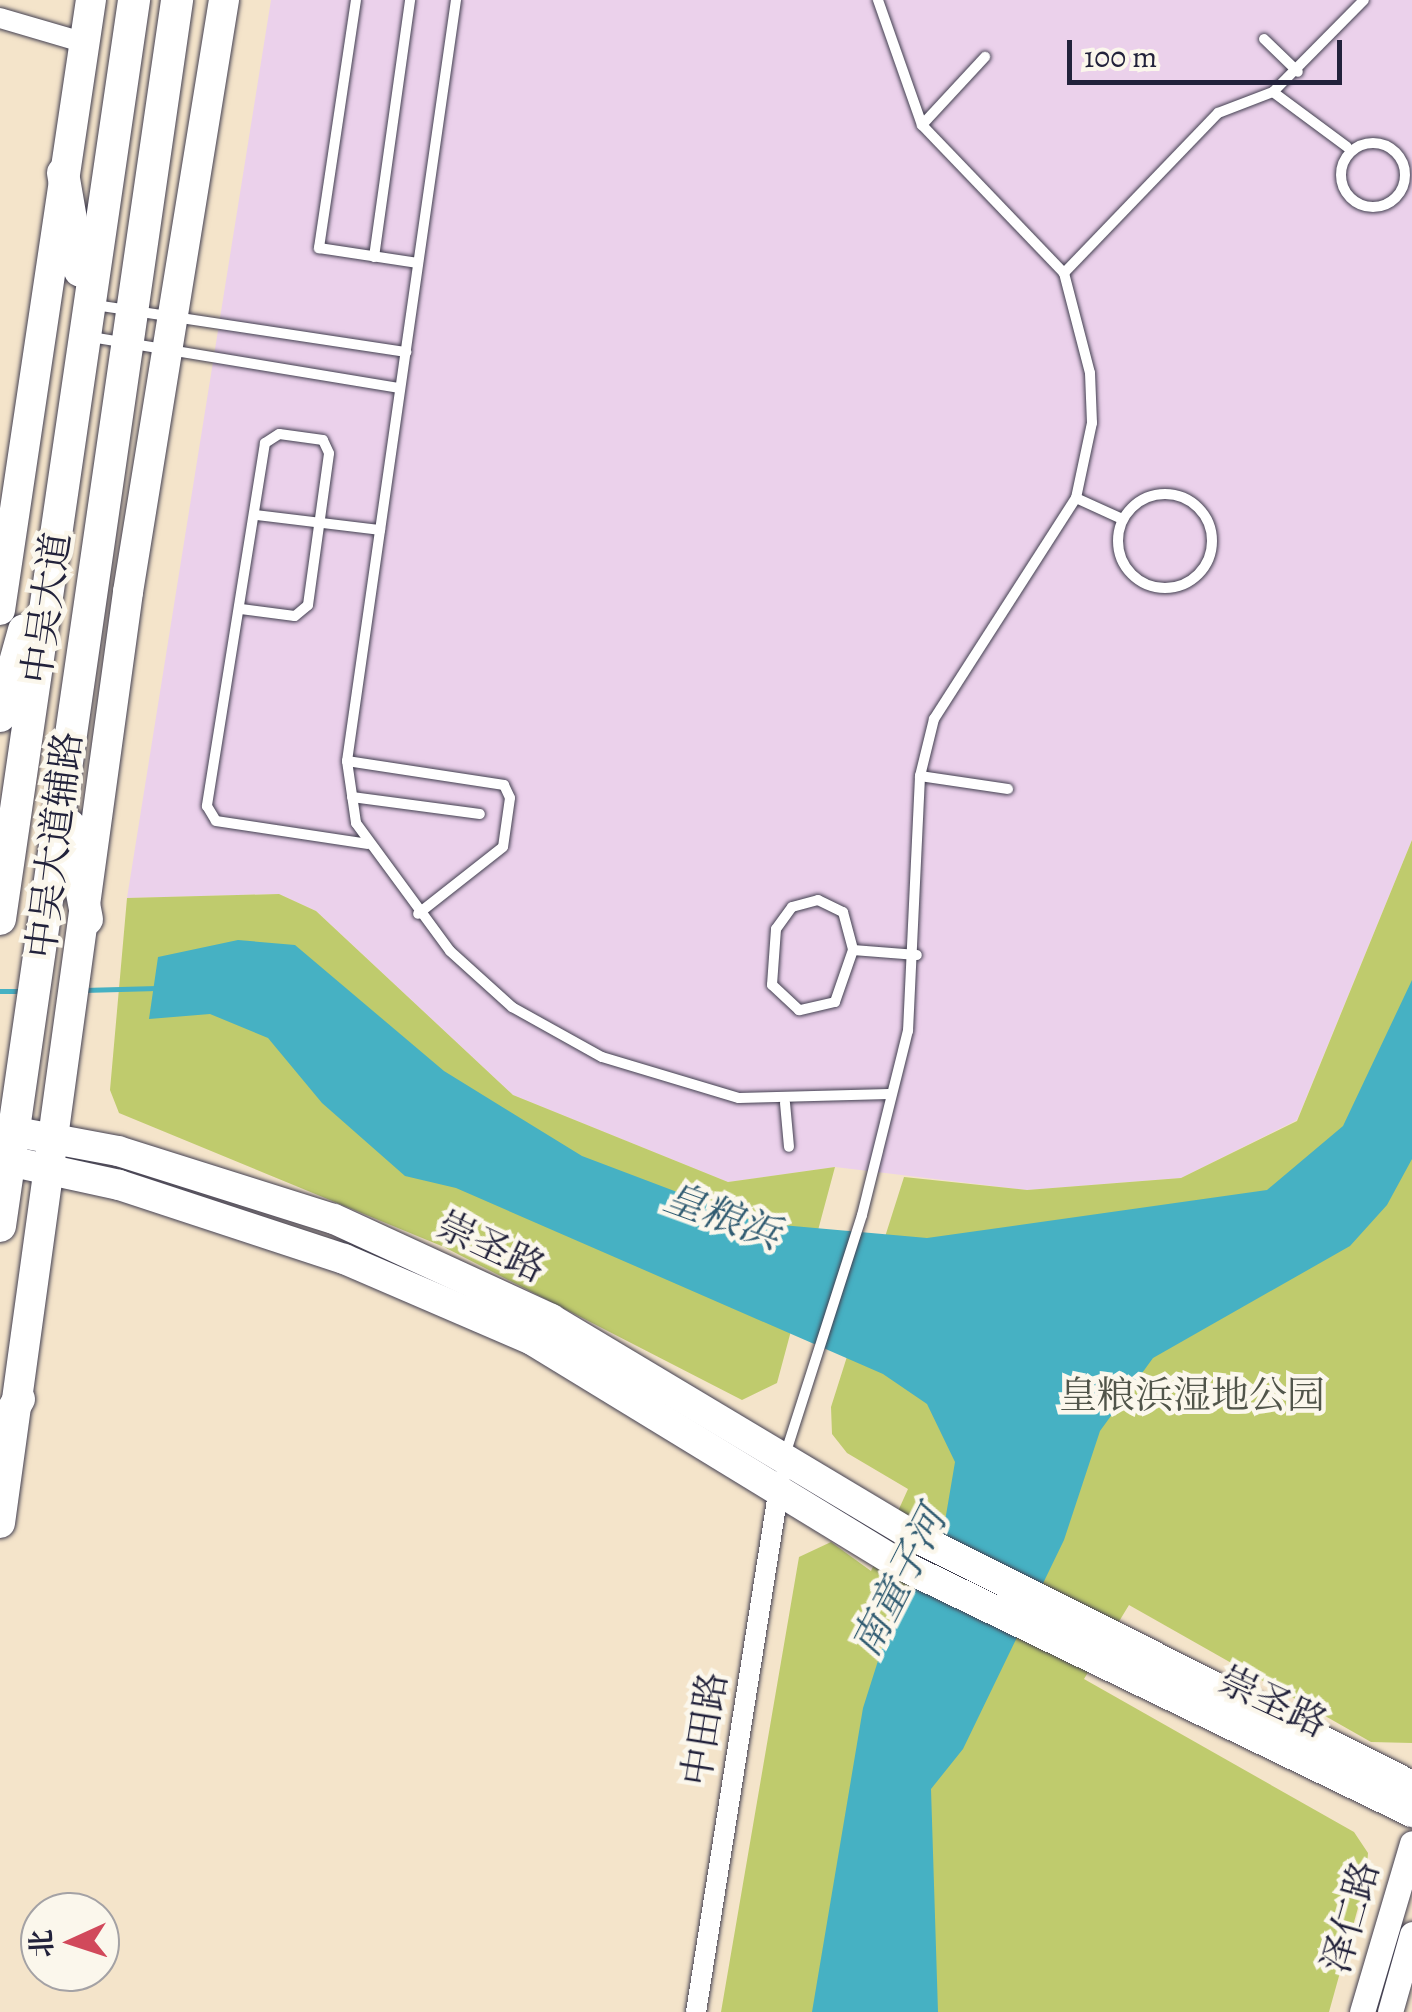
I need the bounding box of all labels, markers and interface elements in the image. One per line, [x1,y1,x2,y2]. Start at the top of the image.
scale bar [1072,20,1347,82]
text: 100 m [1084,37,1157,77]
street label: 中吴大道 [14,530,80,686]
street label: 中吴大道辅路 [18,729,92,961]
water label: 皇粮浜 [657,1173,787,1259]
street label: 崇圣路 [430,1202,552,1292]
park label: 皇粮浜湿地公园 [1059,1373,1325,1419]
water label: 南童子河 [841,1500,957,1664]
street label: 崇圣路 [1212,1657,1334,1747]
street label: 中田路 [674,1669,736,1789]
street label: 泽仁路 [1313,1856,1389,1978]
north arrow [20,1892,120,1992]
text: 北 [22,1928,62,1958]

